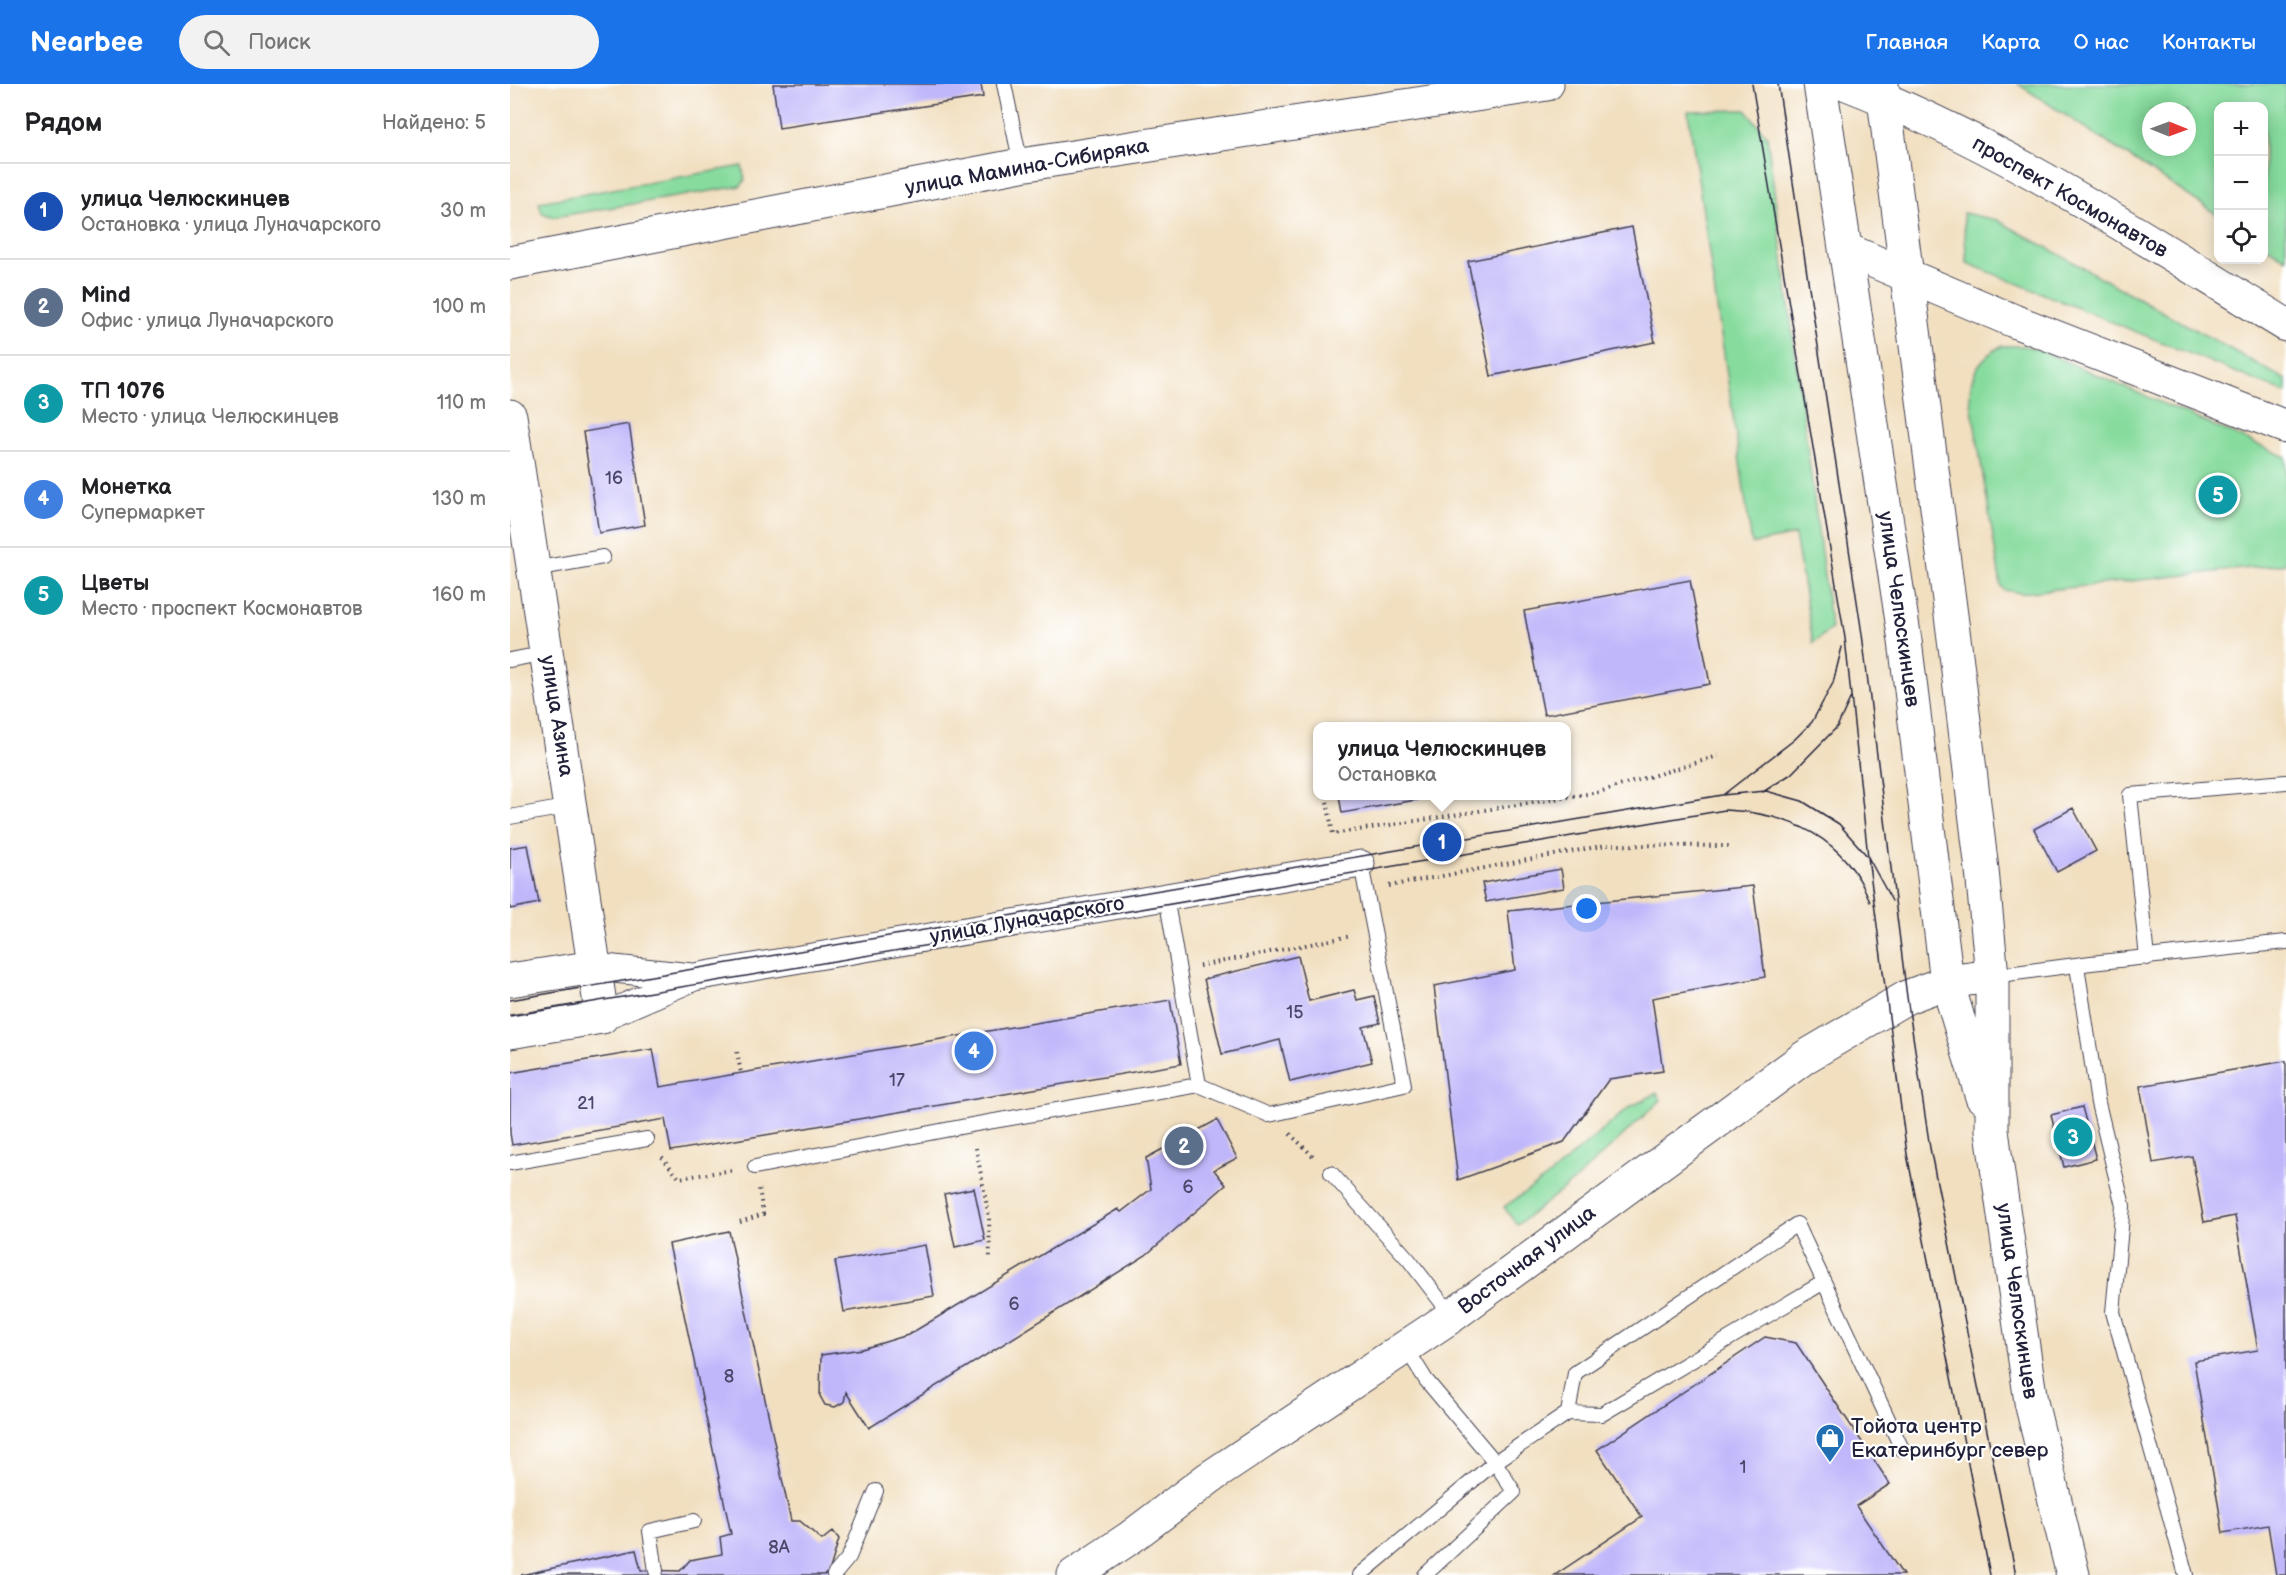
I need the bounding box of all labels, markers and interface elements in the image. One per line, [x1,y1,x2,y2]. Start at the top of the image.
search box [179,15,599,69]
text: Nearbee [30,26,143,59]
icon: search [200,26,233,59]
text: Поиск [248,29,311,56]
text: Главная [1865,30,1948,55]
text: Карта [1981,30,2040,55]
text: О нас [2073,30,2129,55]
text: Контакты [2162,30,2256,55]
north arrow [2142,102,2196,156]
map controls [2214,102,2268,264]
button: + [2214,102,2268,156]
text: Рядом [24,108,102,139]
text: Найдено: 5 [382,111,486,135]
street label: проспект Космонавтов [1968,131,2172,263]
street label: улица Мамина-Сибиряка [903,133,1151,201]
button: − [2214,156,2268,210]
text: улица Челюскинцев [81,186,290,213]
text: 1 [39,199,48,223]
text: 30 m [440,199,486,223]
button: locate [2214,210,2268,264]
text: Остановка · улица Луначарского [81,213,381,237]
text: Mind [81,282,130,309]
text: 2 [38,295,49,319]
text: 100 m [433,295,486,319]
text: Офис · улица Луначарского [81,309,334,333]
text: ТП 1076 [81,378,165,405]
text: 3 [38,391,49,415]
text: 110 m [437,391,486,415]
text: Место · улица Челюскинцев [81,405,339,429]
house number: 16 [605,468,623,489]
pin: 5 [2198,472,2238,518]
text: Монетка [81,474,171,501]
text: 4 [38,487,49,511]
text: 130 m [432,487,486,511]
text: Супермаркет [81,501,205,525]
street label: улица Челюскинцев [1873,510,1925,708]
text: Цветы [81,570,149,597]
text: 5 [38,583,49,607]
text: 160 m [432,583,486,607]
text: Место · проспект Космонавтов [81,597,362,621]
street label: улица Азина [535,653,579,779]
popup [1313,722,1571,800]
text: улица Челюскинцев [1338,736,1546,763]
text: Остановка [1338,763,1437,787]
pin: 1 [1422,820,1462,864]
street label: улица Луначарского [928,891,1126,949]
your location [1572,894,1601,923]
house number: 15 [1286,1002,1304,1023]
pin: 4 [954,1028,994,1074]
house number: 17 [889,1070,905,1091]
house number: 21 [577,1093,595,1114]
pin: 3 [2054,1114,2092,1160]
pin: 2 [1164,1124,1204,1168]
house number: 6 [1183,1177,1194,1198]
street label: Восточная улица [1453,1200,1601,1320]
street label: улица Челюскинцев [1991,1202,2043,1400]
house number: 6 [1009,1294,1020,1315]
house number: 8 [724,1366,734,1387]
place label: Тойота центр Екатеринбург север [1851,1414,2048,1463]
shop icon: Тойота центр Екатеринбург север [1814,1422,1846,1464]
house number: 1 [1740,1457,1746,1478]
house number: 8А [768,1537,790,1558]

